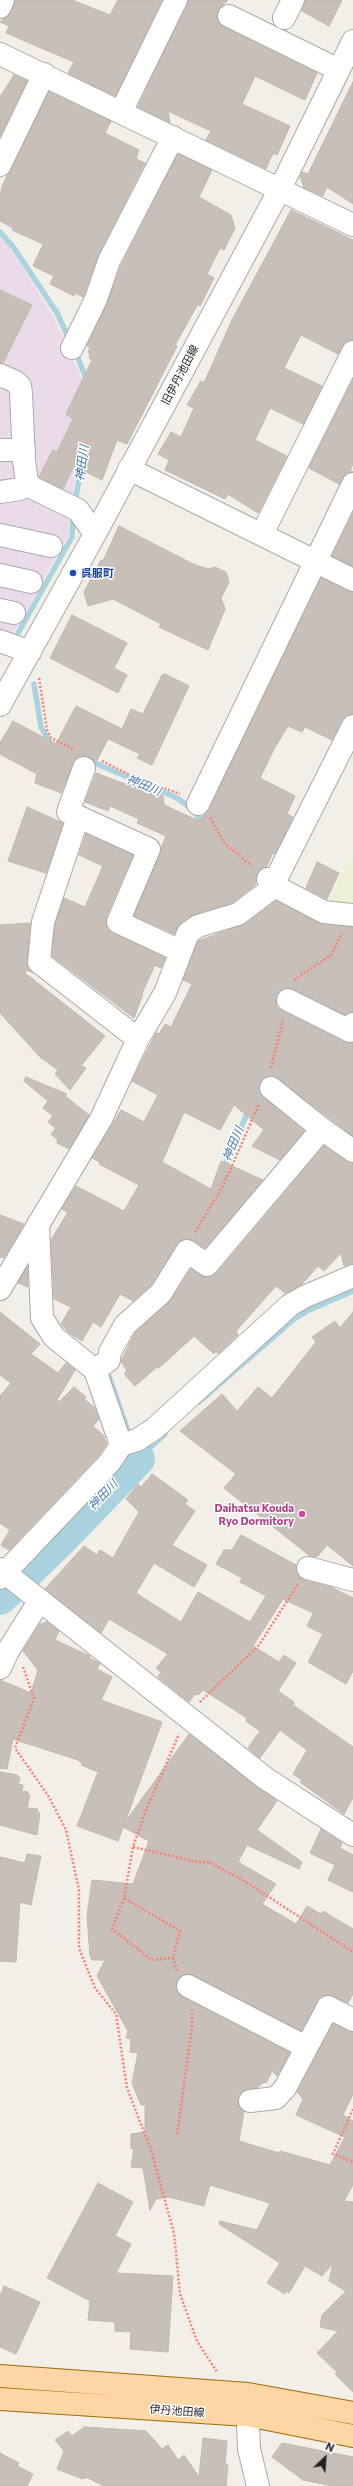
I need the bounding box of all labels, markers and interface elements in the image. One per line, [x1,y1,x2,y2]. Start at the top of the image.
street label: 旧伊丹池田線 [159,343,201,407]
water label: 神田川 [72,444,92,482]
place label: 呉服町 [81,566,114,580]
marker: 呉服町 [68,568,78,578]
water label: 神田川 [125,772,163,798]
water label: 神田川 [219,1125,247,1163]
water label: 神田川 [85,1477,121,1513]
place label: Daihatsu Kouda Ryo Dormitory [214,1501,294,1527]
marker: Daihatsu Kouda Ryo Dormitory [297,1509,307,1519]
street label: 伊丹池田線 [149,2402,205,2420]
north arrow [305,2438,345,2478]
text: N [324,2439,337,2454]

